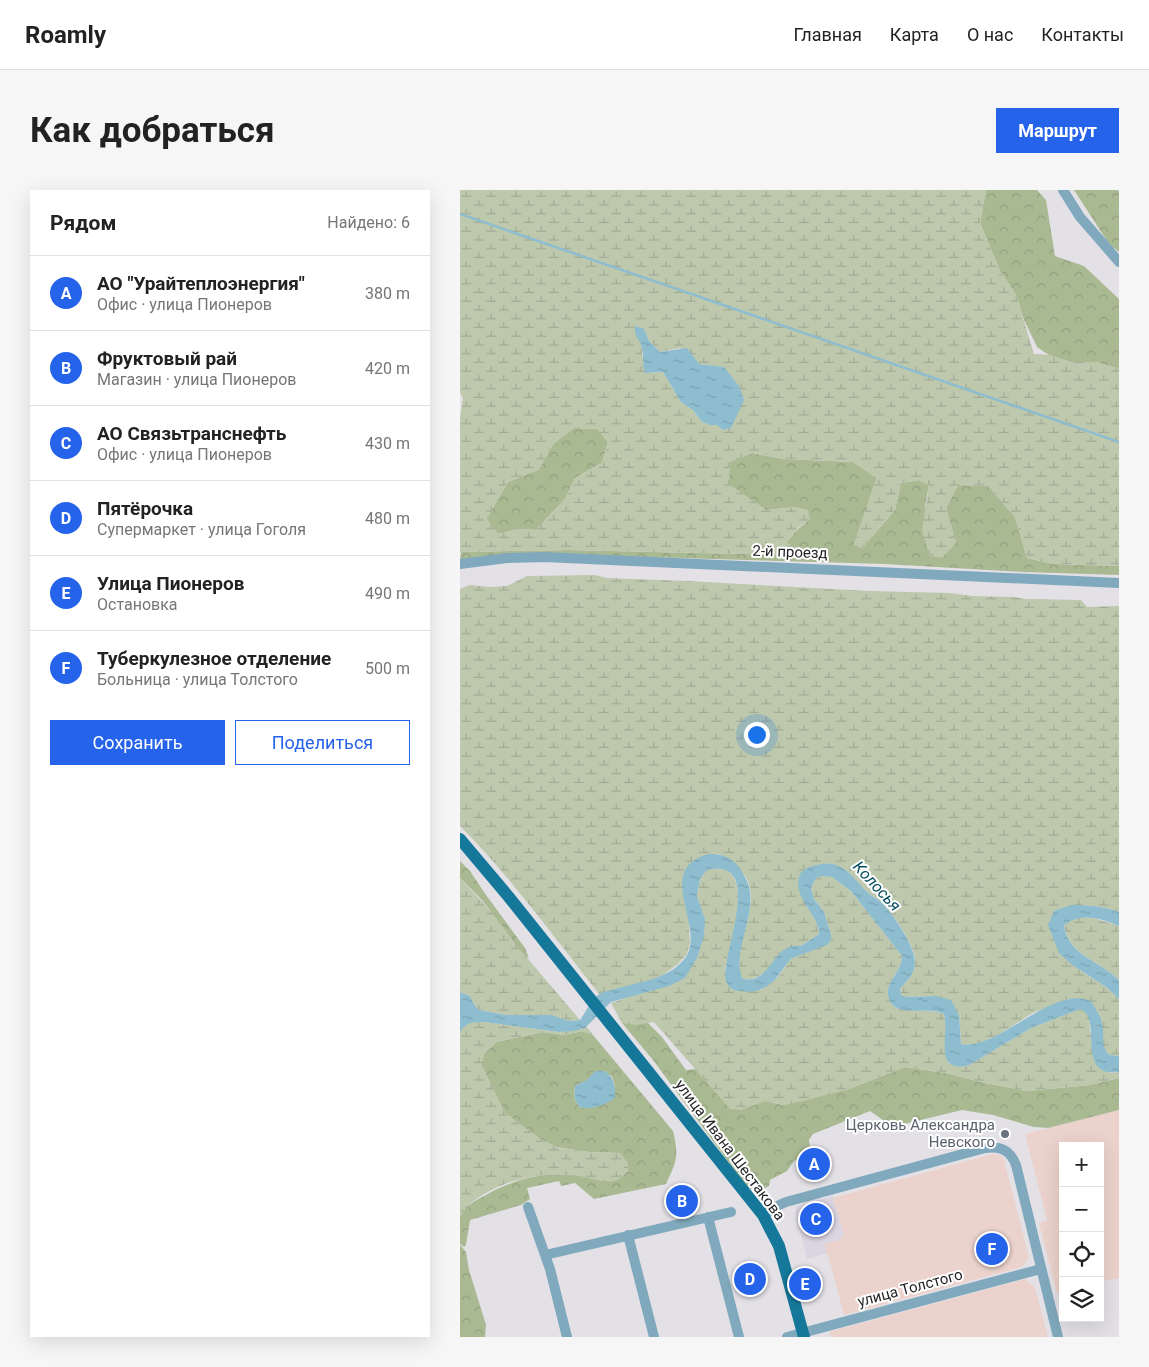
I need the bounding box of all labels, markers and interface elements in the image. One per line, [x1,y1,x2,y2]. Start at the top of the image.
text: Roamly [25,21,106,49]
text: Главная [793,24,862,45]
text: Карта [890,24,939,45]
text: О нас [967,24,1013,45]
text: Контакты [1041,24,1124,45]
button: Маршрут [996,108,1119,153]
text: Как добраться [30,110,275,151]
text: Рядом [50,211,116,235]
text: Найдено: 6 [327,213,410,232]
text: АО "Урайтеплоэнергия" [97,272,305,295]
text: A [61,284,71,303]
text: 380 m [365,284,410,303]
text: Офис · улица Пионеров [97,295,272,314]
text: Фруктовый рай [97,347,237,370]
text: B [61,359,71,378]
text: 420 m [365,359,410,378]
text: Магазин · улица Пионеров [97,370,296,389]
text: АО Связьтранснефть [97,422,286,445]
text: C [61,434,71,453]
text: 430 m [365,434,410,453]
text: Офис · улица Пионеров [97,445,272,464]
text: Пятёрочка [97,497,193,520]
text: D [61,509,71,528]
text: 480 m [365,509,410,528]
text: Супермаркет · улица Гоголя [97,520,306,539]
street label: 2-й проезд [752,542,828,562]
text: Улица Пионеров [97,572,244,595]
text: E [62,584,71,603]
text: 490 m [365,584,410,603]
text: Остановка [97,595,178,614]
text: Туберкулезное отделение [97,647,331,670]
text: F [62,659,70,678]
text: 500 m [365,659,410,678]
text: Больница · улица Толстого [97,670,298,689]
button: Сохранить [50,720,225,765]
button: Поделиться [235,720,410,765]
your location [744,722,770,748]
water label: Колосья [849,857,905,915]
street label: улица Ивана Шестакова [671,1076,789,1224]
place label: Церковь Александра Невского [846,1116,995,1151]
marker: Церковь Александра Невского [999,1128,1011,1140]
map controls [1059,1142,1104,1322]
button: + [1059,1142,1104,1187]
pin: A [798,1145,830,1183]
pin: B [666,1182,698,1220]
button: − [1059,1187,1104,1232]
pin: C [800,1200,832,1238]
pin: F [976,1230,1008,1268]
button: locate [1059,1232,1104,1277]
pin: D [734,1260,766,1298]
pin: E [789,1265,821,1303]
street label: улица Толстого [856,1265,964,1311]
button: layers [1059,1277,1104,1322]

